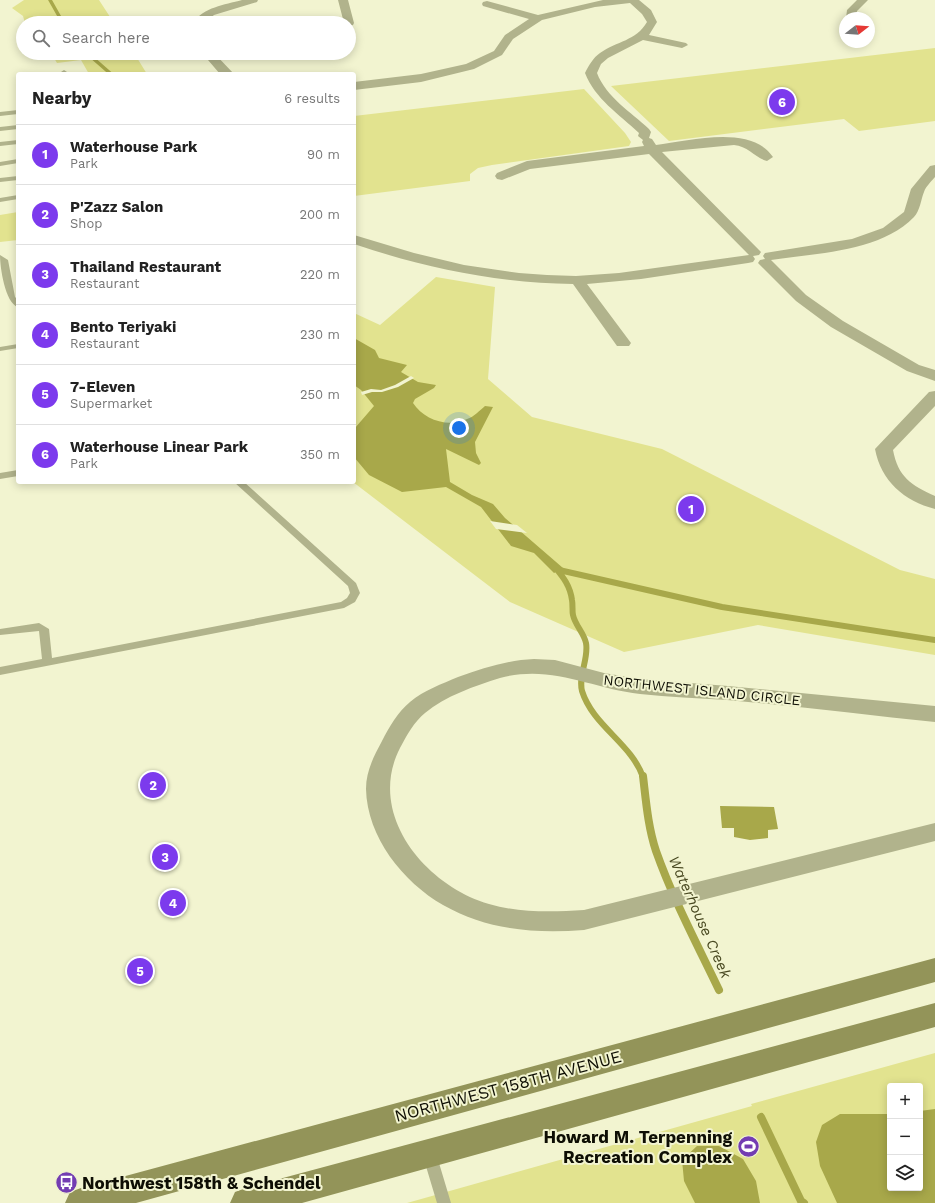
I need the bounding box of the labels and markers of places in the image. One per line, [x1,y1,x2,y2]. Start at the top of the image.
pin: 6 [769,87,795,117]
pin: 1 [678,494,704,524]
pin: 2 [140,770,166,800]
pin: 3 [152,842,178,872]
pin: 4 [160,888,186,918]
pin: 5 [127,956,153,986]
place label: Howard M. Terpenning Recreation Complex [543,1127,732,1167]
sports icon: Howard M. Terpenning Recreation Complex [735,1134,761,1160]
bus stop icon: Northwest 158th & Schendel [53,1170,79,1196]
place label: Northwest 158th & Schendel [82,1173,321,1193]

